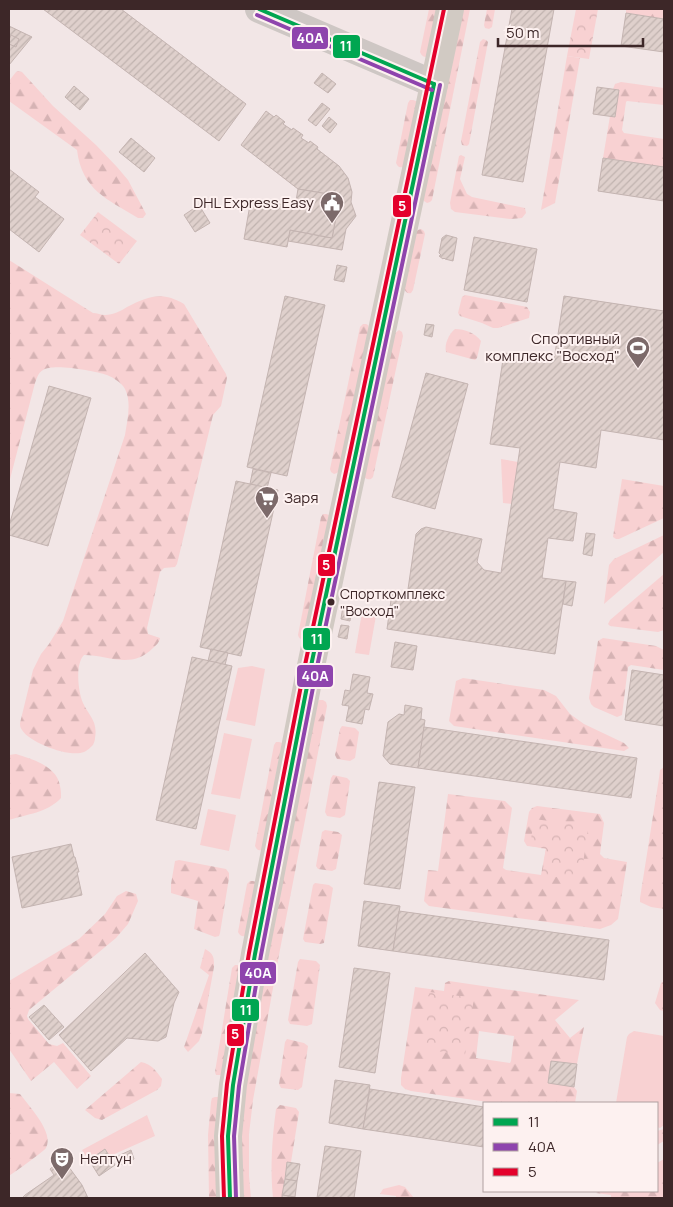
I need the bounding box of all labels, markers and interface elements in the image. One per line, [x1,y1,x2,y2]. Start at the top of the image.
scale bar [498,15,643,47]
text: 50 m [506,22,540,43]
line badge: 40А [291,26,329,50]
text: 40А [296,28,324,47]
line badge: 11 [332,34,361,59]
text: 11 [340,36,352,55]
public building icon: DHL Express Easy [319,190,345,224]
place label: DHL Express Easy [193,192,314,213]
line badge: 5 [392,194,412,218]
text: 5 [398,196,406,215]
place label: Спортивный комплекс "Восход" [485,328,620,366]
sports icon: Спортивный комплекс "Восход" [625,335,651,369]
supermarket icon: Заря [254,485,280,519]
place label: Заря [284,487,318,508]
line badge: 5 [317,553,336,577]
text: 5 [322,555,330,574]
place label: Спорткомплекс "Восход" [340,584,445,620]
marker: Спорткомплекс "Восход" [326,597,336,607]
line badge: 11 [302,627,331,651]
text: 11 [311,629,323,648]
line badge: 40А [296,664,334,688]
text: 40А [301,666,329,685]
line badge: 40А [239,961,277,985]
text: 40А [244,963,272,982]
line badge: 11 [231,998,260,1022]
text: 11 [240,1000,252,1019]
line badge: 5 [226,1023,245,1047]
text: 5 [231,1024,239,1043]
legend [483,1102,658,1192]
text: 11 [528,1111,540,1132]
text: 40А [528,1136,556,1157]
theatre icon: Нептун [49,1146,75,1180]
place label: Нептун [80,1148,132,1169]
text: 5 [528,1161,537,1182]

